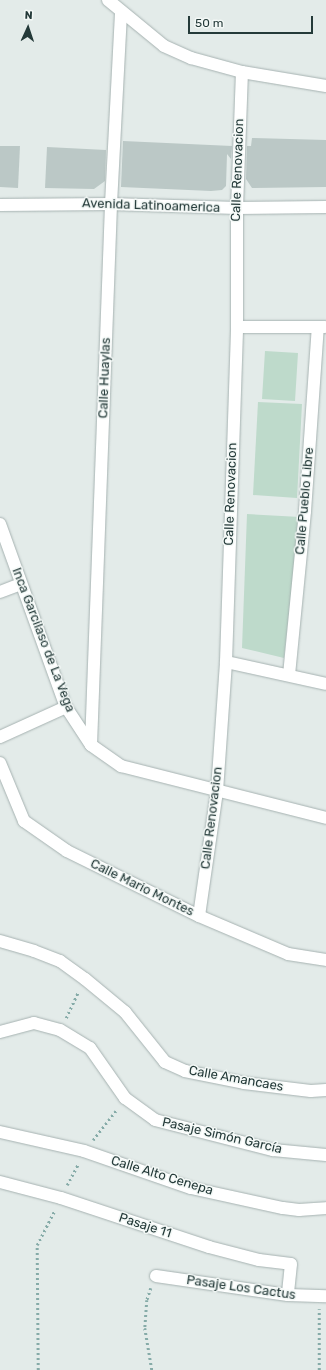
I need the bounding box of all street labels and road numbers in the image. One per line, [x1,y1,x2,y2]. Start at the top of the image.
street label: Calle Renovacion [228,118,248,222]
street label: Avenida Latinoamerica [82,196,220,216]
street label: Calle Huaylas [96,337,114,419]
street label: Calle Renovacion [221,442,241,546]
street label: Calle Pueblo Libre [293,447,317,555]
street label: Inca Garcilaso de La Vega [8,565,78,715]
street label: Calle Renovacion [198,766,226,870]
street label: Calle Mario Montes [88,856,196,920]
street label: Calle Amancaes [187,1063,285,1095]
street label: Pasaje Simón García [160,1115,284,1157]
street label: Calle Alto Cenepa [109,1153,215,1199]
street label: Pasaje 11 [117,1210,173,1242]
street label: Pasaje Los Cactus [185,1273,297,1303]

